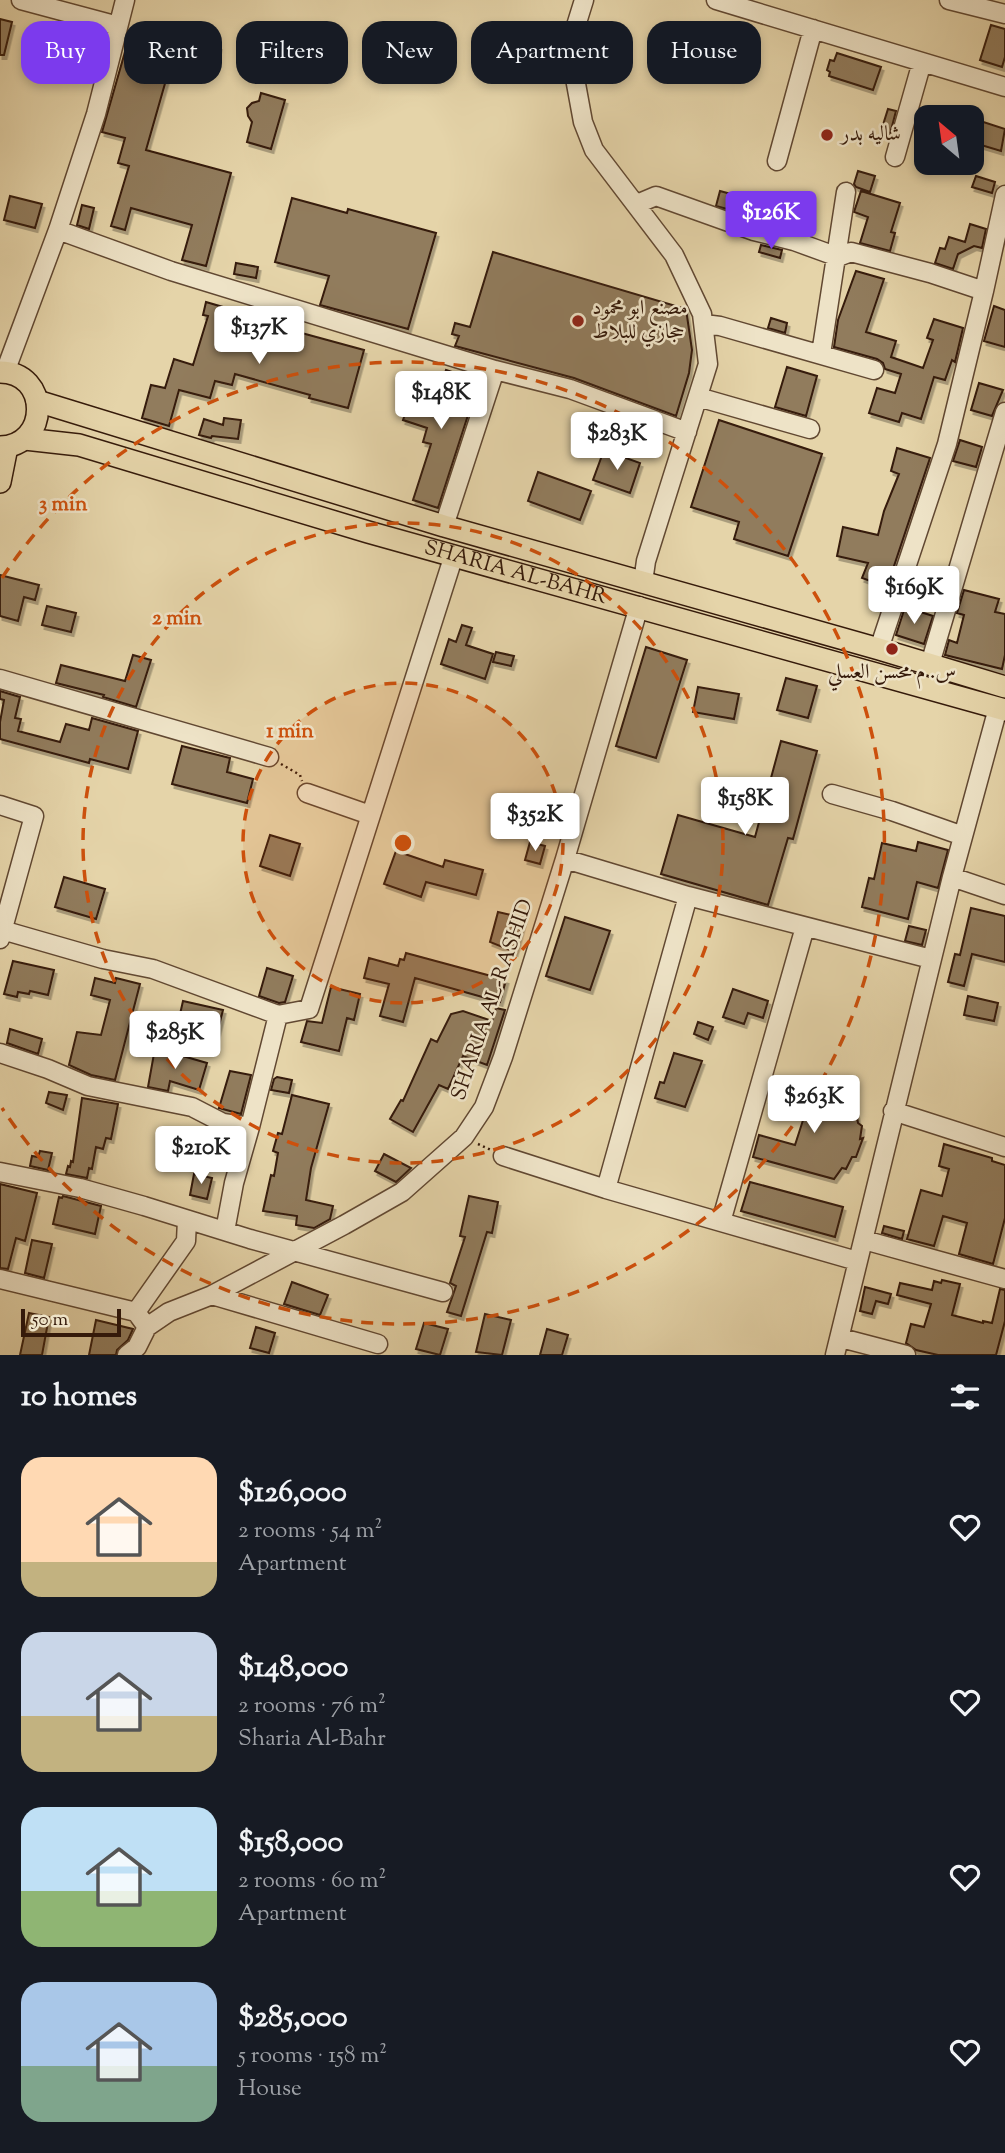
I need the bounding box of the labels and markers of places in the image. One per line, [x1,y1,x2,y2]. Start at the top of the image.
place label: شاليه بدر [839,120,901,150]
marker: شاليه بدر [819,127,835,143]
pin: $126K [722,191,820,251]
place label: مصنع ابو محمود حجازي للبلاط [592,294,688,348]
pin: $137K [210,306,308,366]
marker: مصنع ابو محمود حجازي للبلاط [570,313,586,329]
pin: $148K [392,372,490,431]
pin: $283K [568,412,666,472]
pin: $169K [865,566,963,626]
marker: س. م محسن العسلي [884,641,900,657]
place label: س. م محسن العسلي [828,658,956,691]
pin: $158K [696,778,794,837]
pin: $352K [486,794,584,853]
centre of rings [391,831,415,855]
pin: $285K [126,1012,224,1071]
pin: $263K [765,1076,863,1135]
pin: $210K [152,1126,250,1186]

